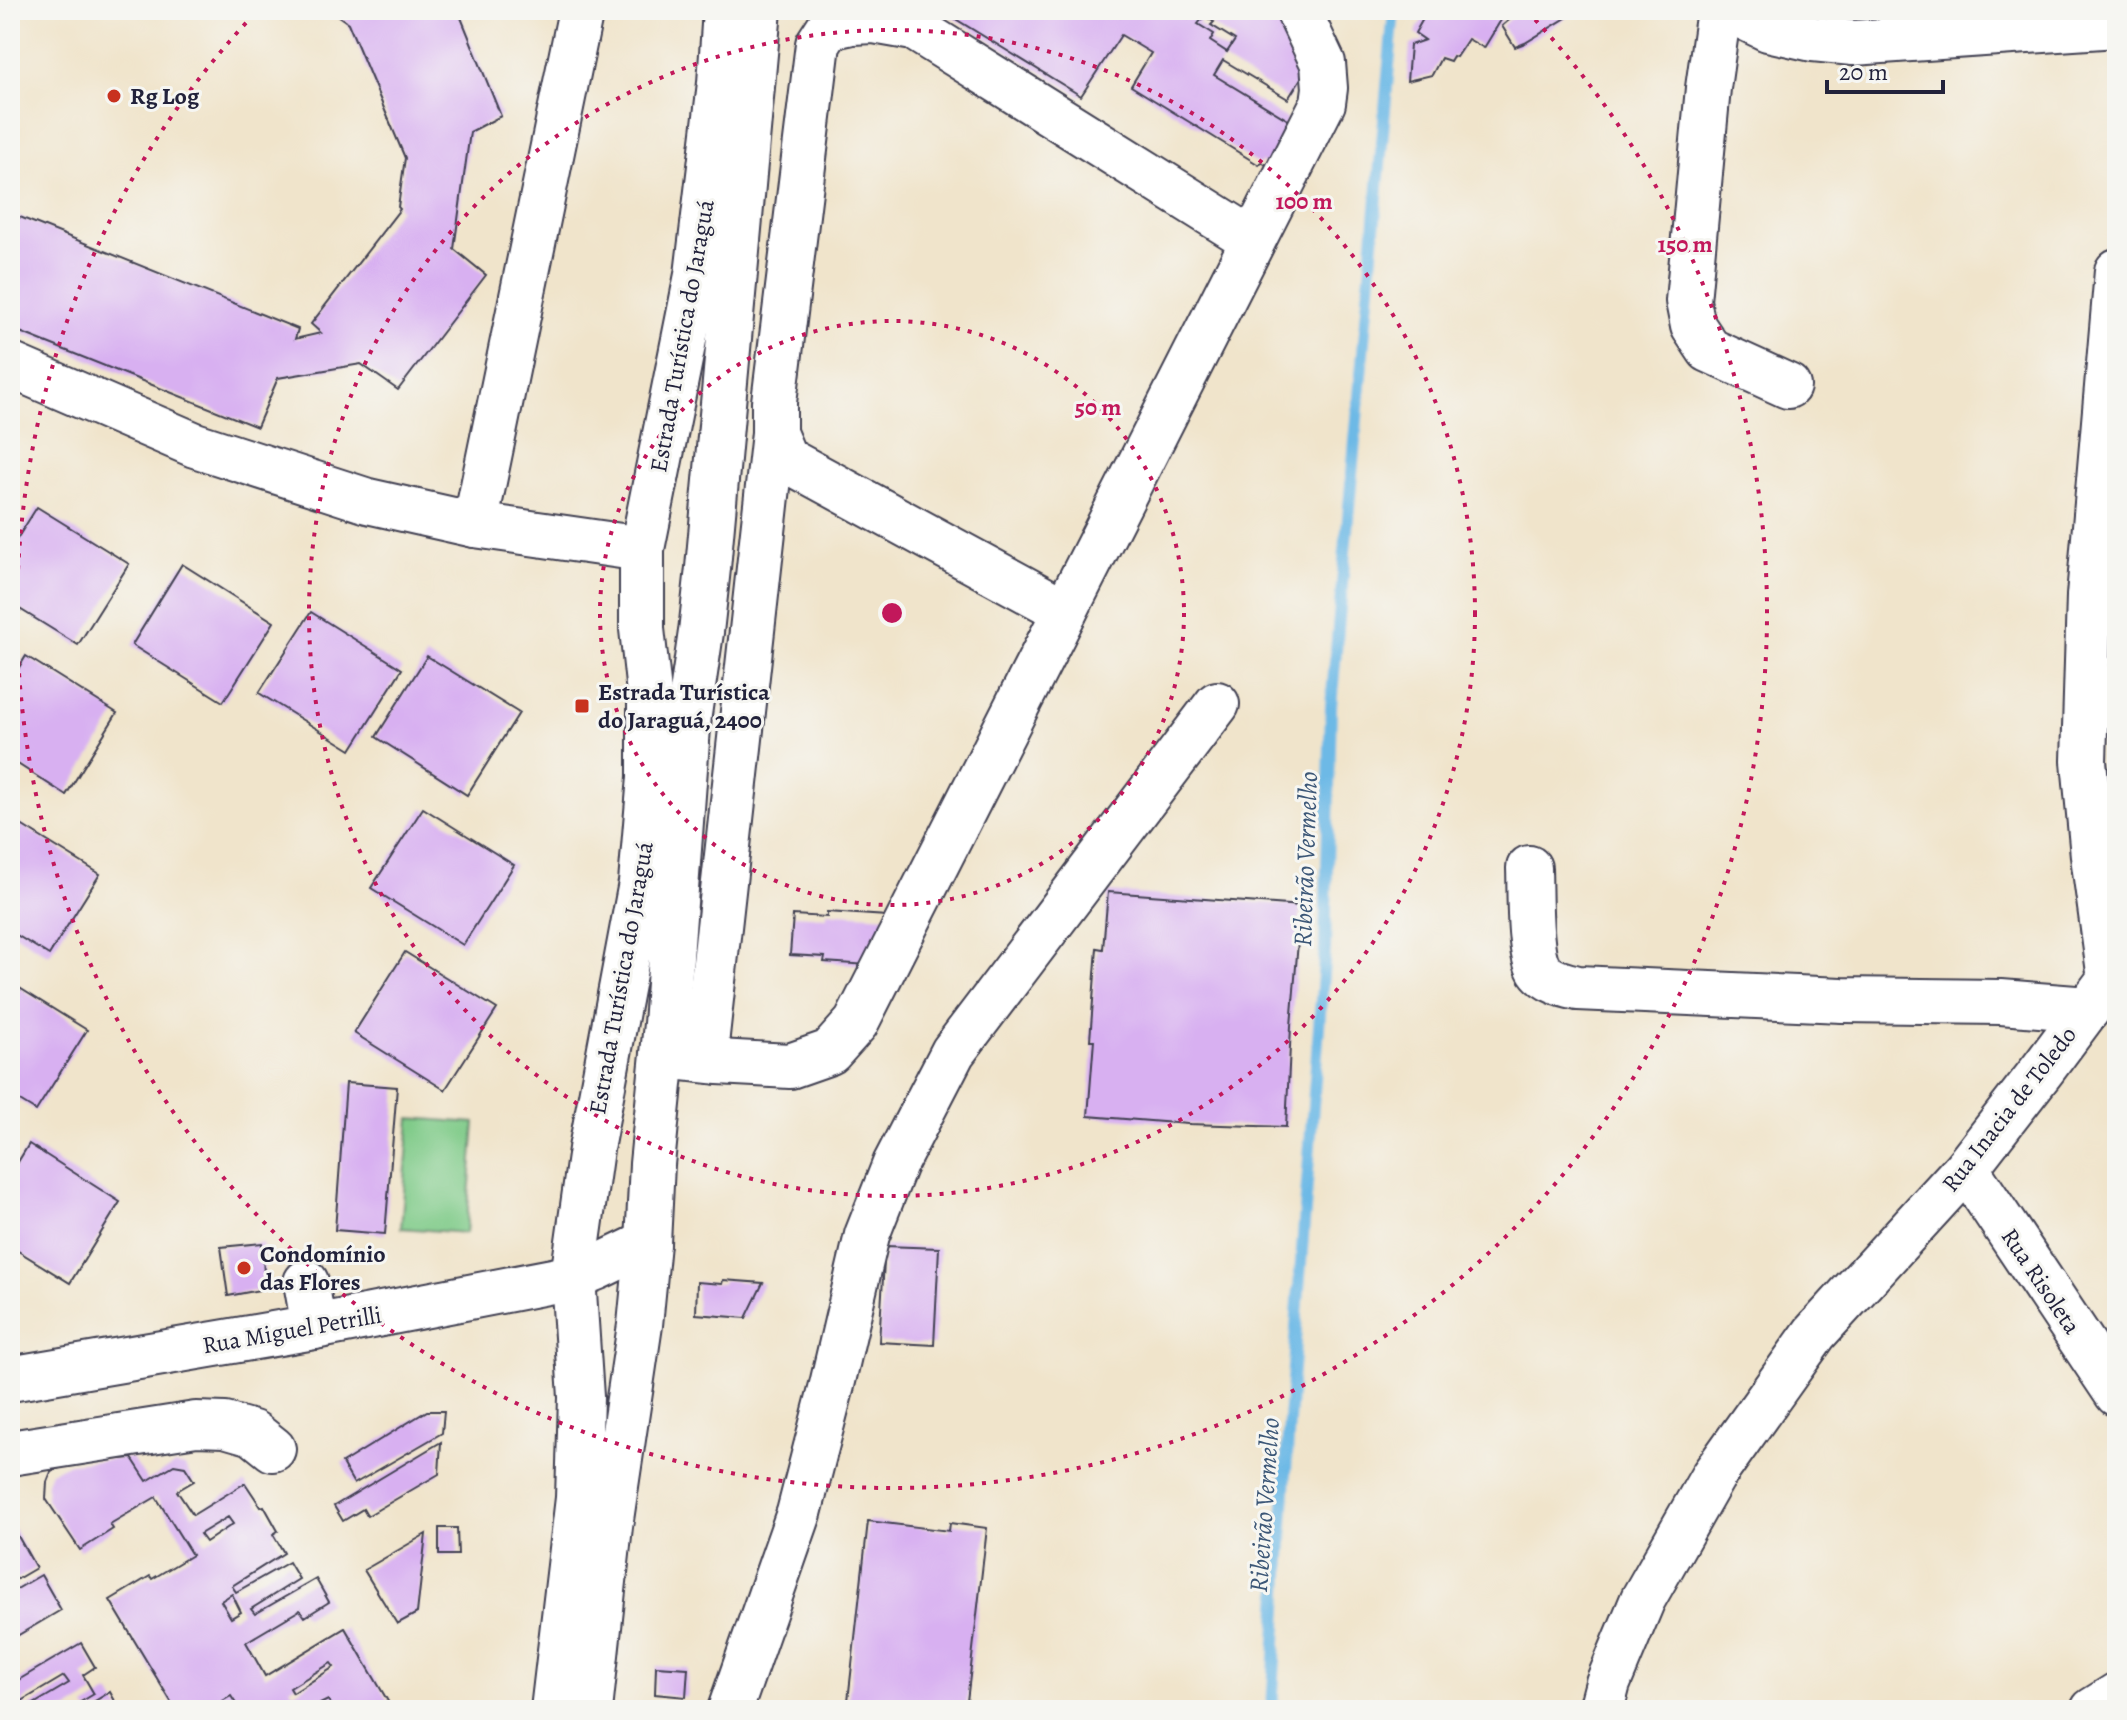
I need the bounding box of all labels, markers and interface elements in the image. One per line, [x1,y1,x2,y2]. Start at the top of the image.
scale bar [1827,44,1943,94]
text: 20 m [1839,56,1888,88]
place label: Rg Log [130,80,200,112]
marker: Rg Log [105,87,123,105]
text: 100 m [1275,185,1333,217]
street label: Estrada Turística do Jaraguá [642,196,722,475]
text: 150 m [1657,228,1713,260]
text: 50 m [1075,391,1121,423]
centre of rings [878,599,906,627]
place label: Estrada Turística do Jaraguá, 2400 [598,676,770,736]
marker: Estrada Turística do Jaraguá, 2400 [573,697,591,715]
water label: Ribeirão Vermelho [1285,771,1326,947]
street label: Estrada Turística do Jaraguá [581,838,661,1117]
street label: Rua Inacia de Toledo [1934,1020,2084,1198]
street label: Rua Risoleta [1994,1222,2089,1341]
place label: Condomínio das Flores [260,1238,386,1298]
marker: Condomínio das Flores [235,1259,253,1277]
street label: Rua Miguel Petrilli [200,1298,384,1362]
water label: Ribeirão Vermelho [1241,1416,1288,1594]

